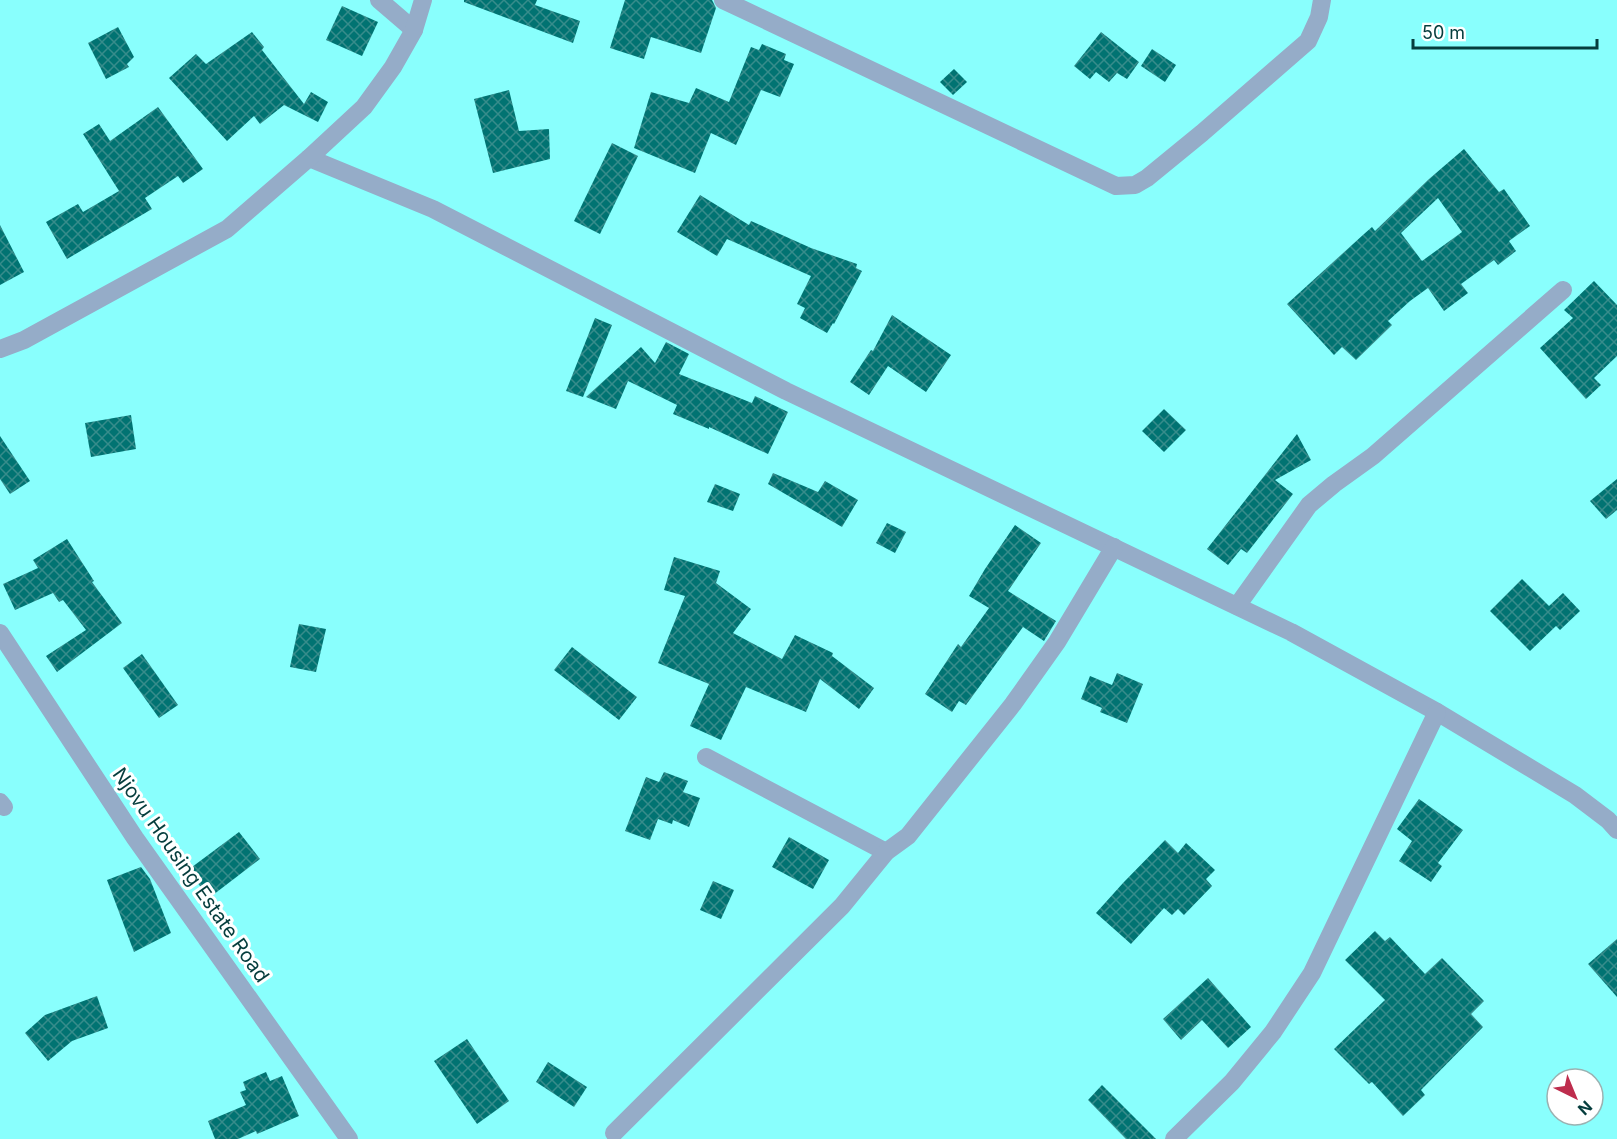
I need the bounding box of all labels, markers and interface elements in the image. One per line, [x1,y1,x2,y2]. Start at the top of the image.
scale bar [1413,12,1598,50]
text: 50 m [1422,22,1465,43]
street label: Njovu Housing Estate Road [108,763,274,987]
north arrow [1545,1067,1605,1127]
text: N [1574,1096,1597,1119]

